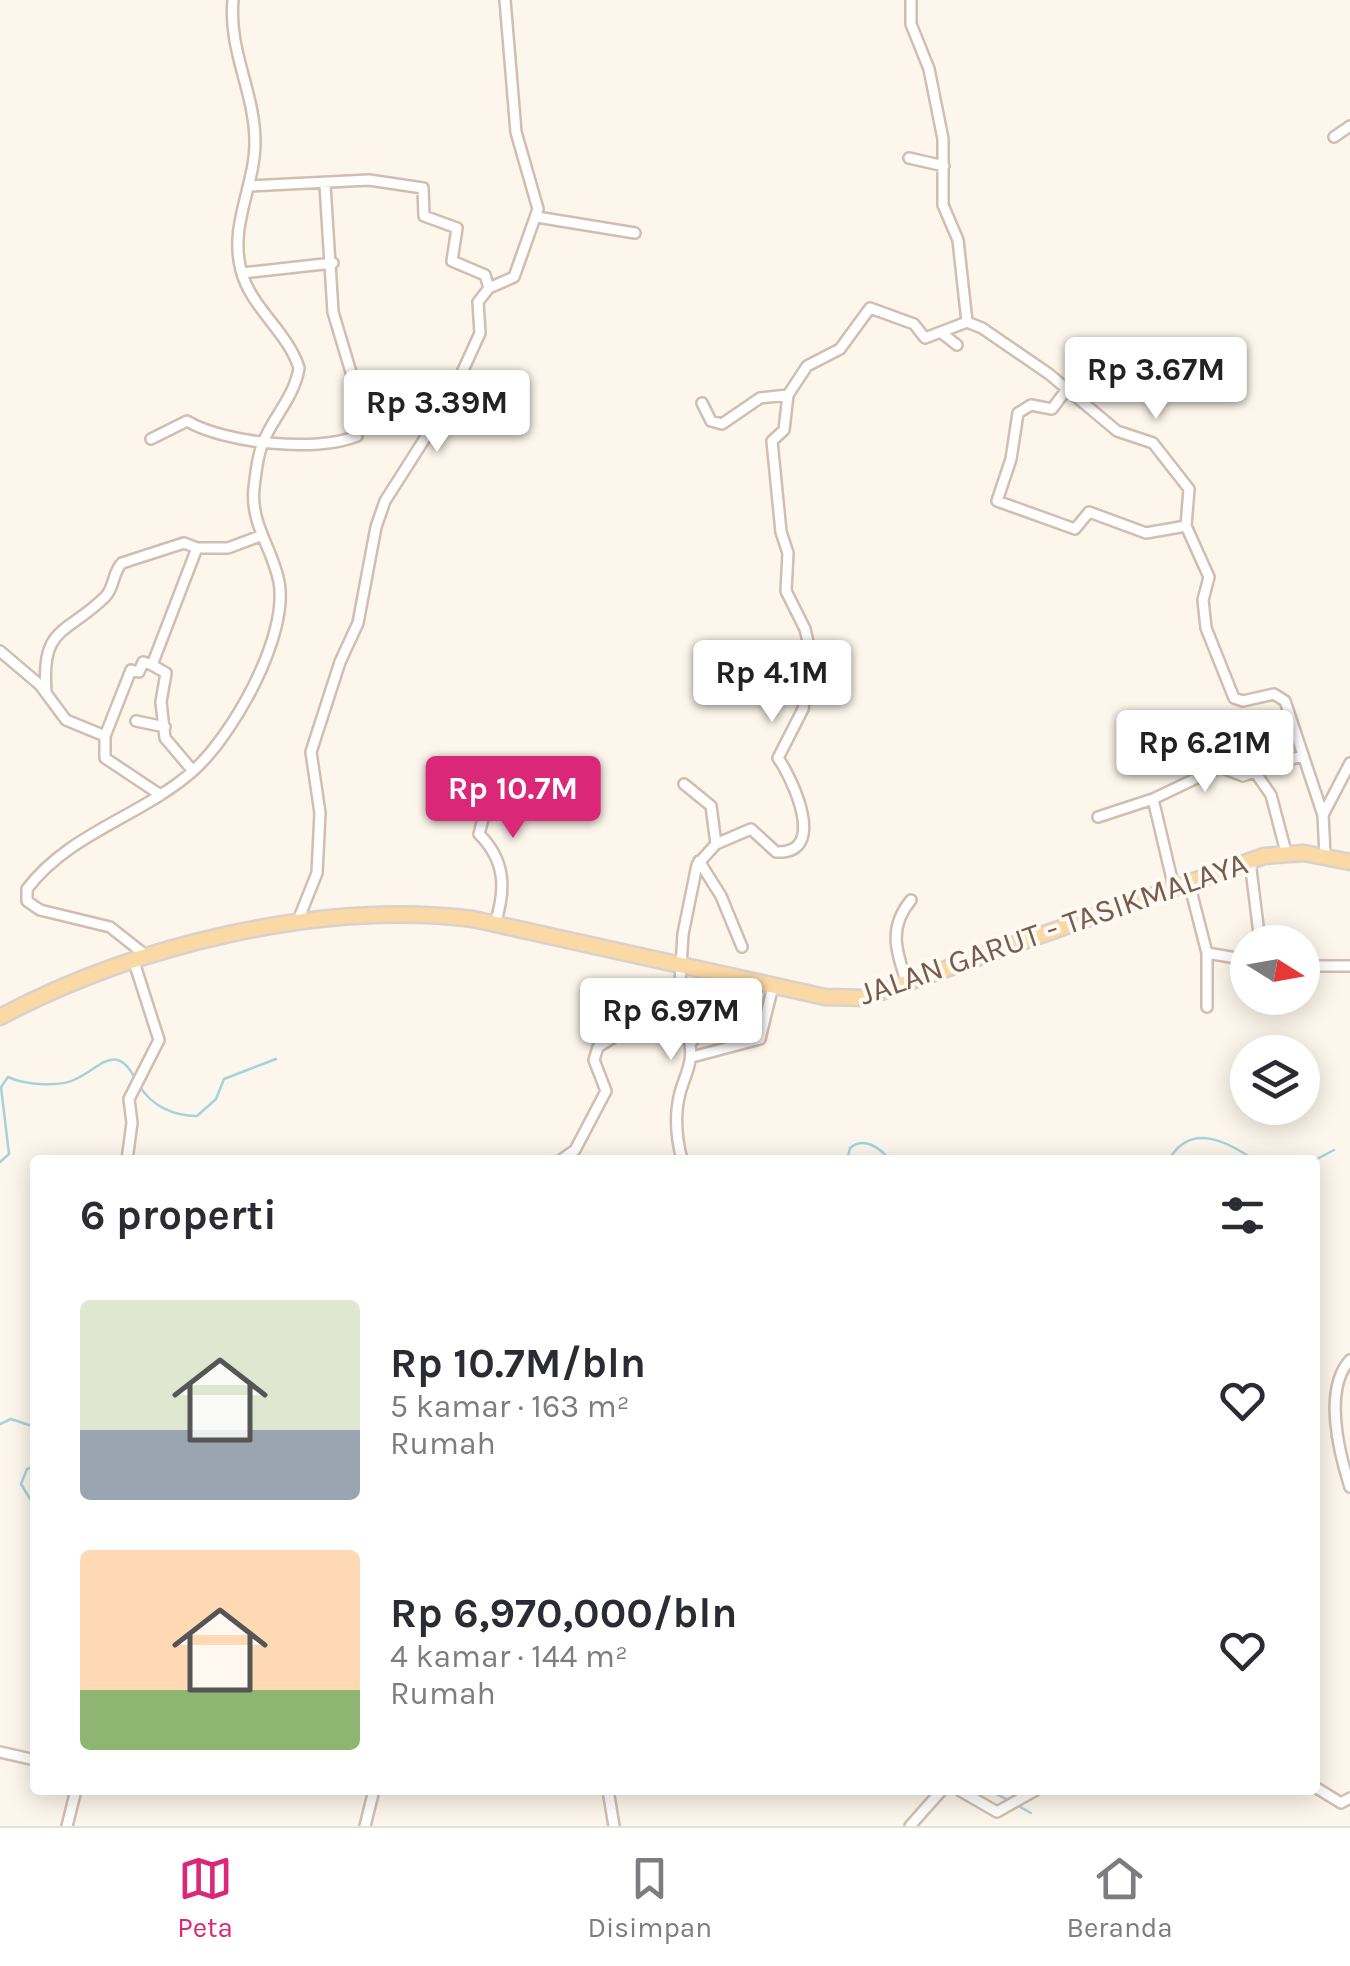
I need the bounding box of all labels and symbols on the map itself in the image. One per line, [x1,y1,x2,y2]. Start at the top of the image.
pin: Rp 3.67M [1053,337,1259,422]
pin: Rp 3.39M [334,370,540,455]
pin: Rp 4.1M [680,640,864,725]
pin: Rp 6.21M [1102,710,1308,795]
pin: Rp 10.7M [410,756,616,841]
street label: JALAN GARUT - TASIKMALAYA [854,844,1252,1012]
north arrow [1230,925,1320,1015]
pin: Rp 6.97M [568,978,774,1063]

